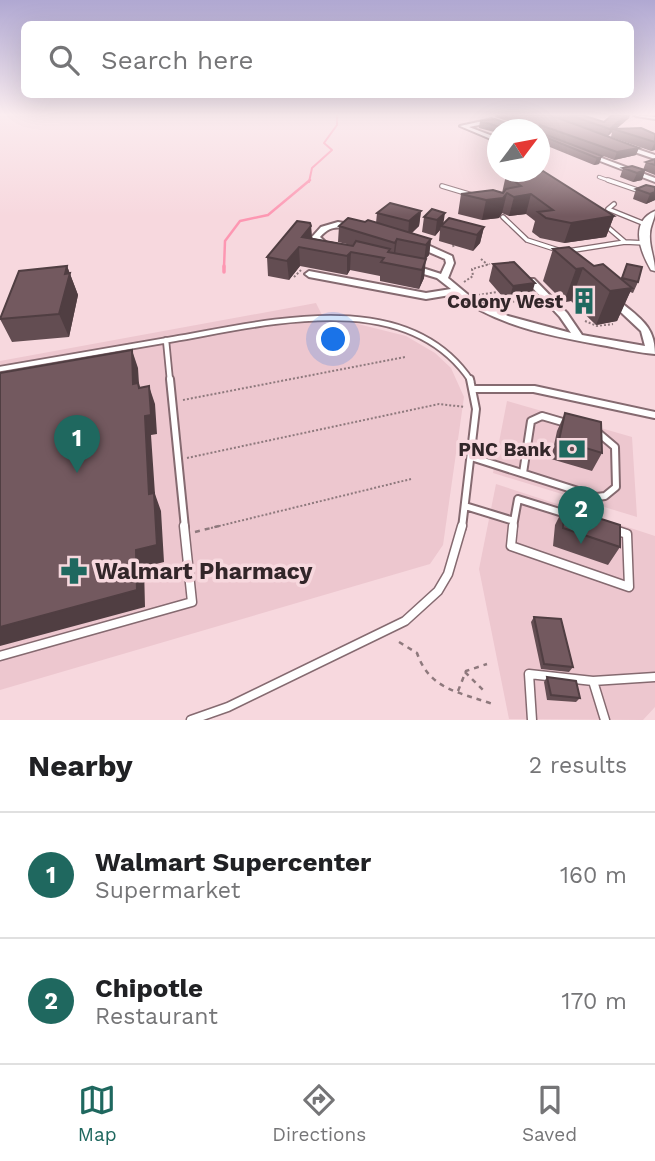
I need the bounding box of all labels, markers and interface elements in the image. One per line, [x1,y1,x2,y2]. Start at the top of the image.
search box [21,21,634,98]
icon: search [45,41,83,79]
text: Search here [101,45,253,75]
north arrow [487,119,550,182]
building icon: Colony West [569,286,599,316]
place label: Colony West [447,290,564,313]
your location [316,322,350,356]
pin: 1 [54,415,100,473]
bank icon: PNC Bank [557,434,587,464]
place label: PNC Bank [458,438,551,461]
pin: 2 [558,486,604,544]
pharmacy icon: Walmart Pharmacy [59,556,89,586]
place label: Walmart Pharmacy [95,558,313,585]
text: Nearby [28,748,133,783]
text: 2 results [529,752,627,779]
text: Walmart Supercenter [95,847,371,877]
text: 1 [46,862,56,889]
text: 160 m [560,862,627,889]
text: Supermarket [95,877,240,904]
text: Chipotle [95,973,203,1003]
text: 2 [44,988,58,1015]
text: 170 m [562,988,627,1015]
text: Restaurant [95,1003,218,1030]
tab: Map [78,1081,117,1146]
tab: Directions [272,1081,366,1146]
tab: Saved [522,1081,577,1146]

